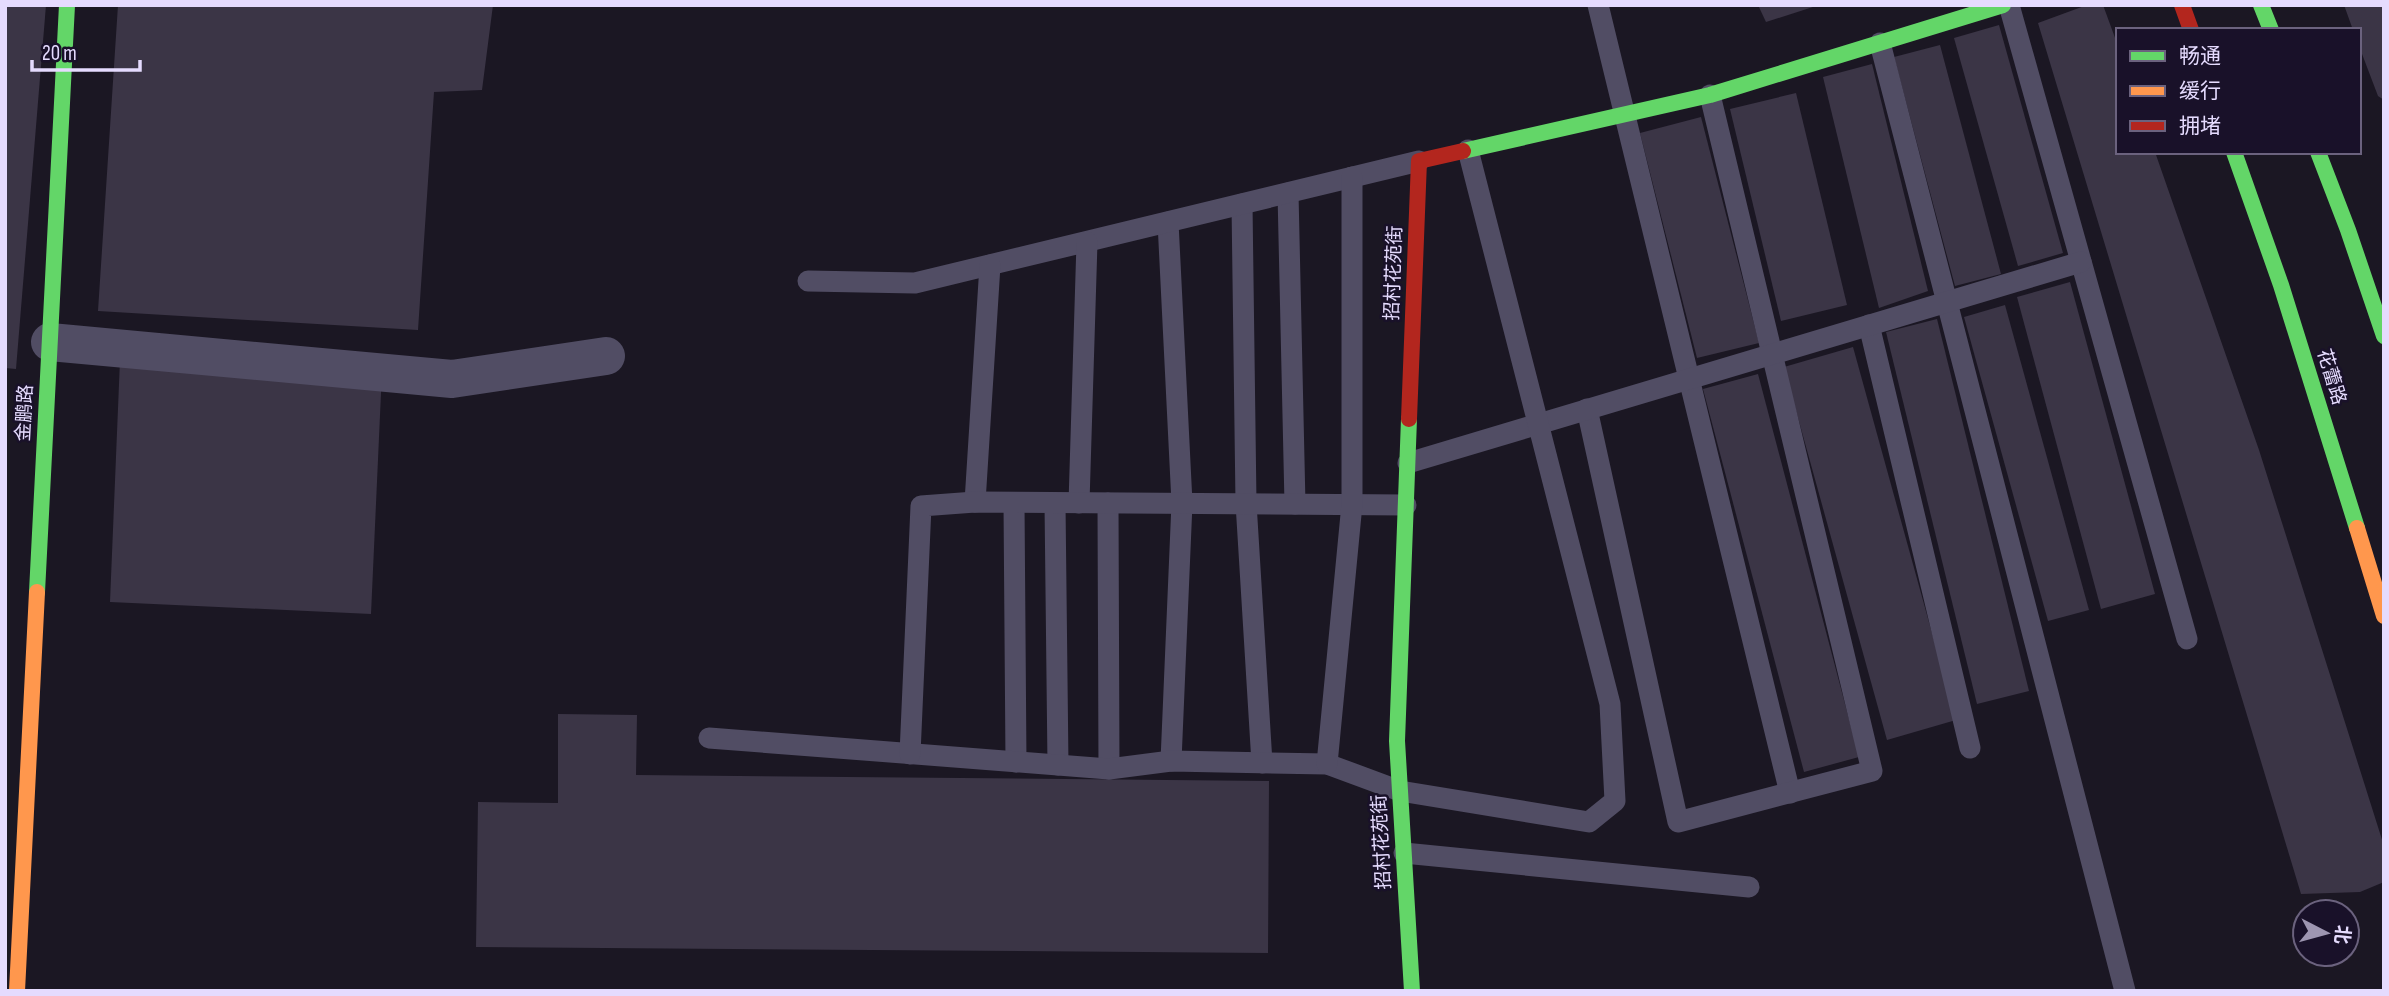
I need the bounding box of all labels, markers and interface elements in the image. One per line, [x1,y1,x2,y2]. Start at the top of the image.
scale bar [32,28,140,72]
legend [2116,28,2361,154]
text: 20 m [42,41,77,66]
text: 畅通 [2179,44,2221,69]
text: 缓行 [2179,79,2221,104]
text: 拥堵 [2179,114,2221,139]
street label: 招村花苑街 [1381,225,1407,321]
street label: 花蕾路 [2312,346,2350,408]
street label: 金鹏路 [12,384,38,442]
street label: 招村花苑街 [1368,794,1396,890]
north arrow [2291,898,2361,968]
text: 北 [2329,924,2354,945]

